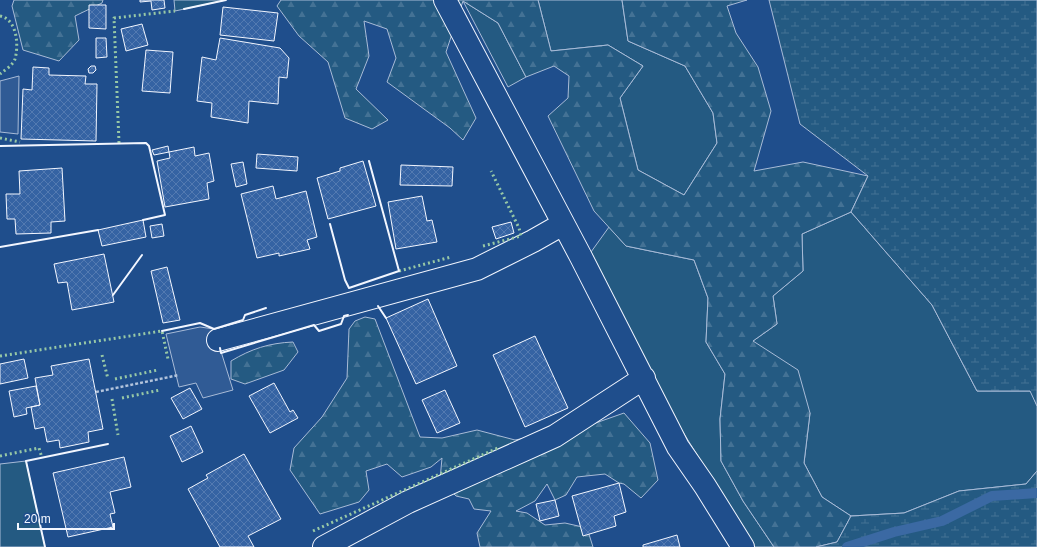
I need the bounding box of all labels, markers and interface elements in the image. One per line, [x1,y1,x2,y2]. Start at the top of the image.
scale bar [18,505,114,531]
text: 20 m [24,512,51,526]

